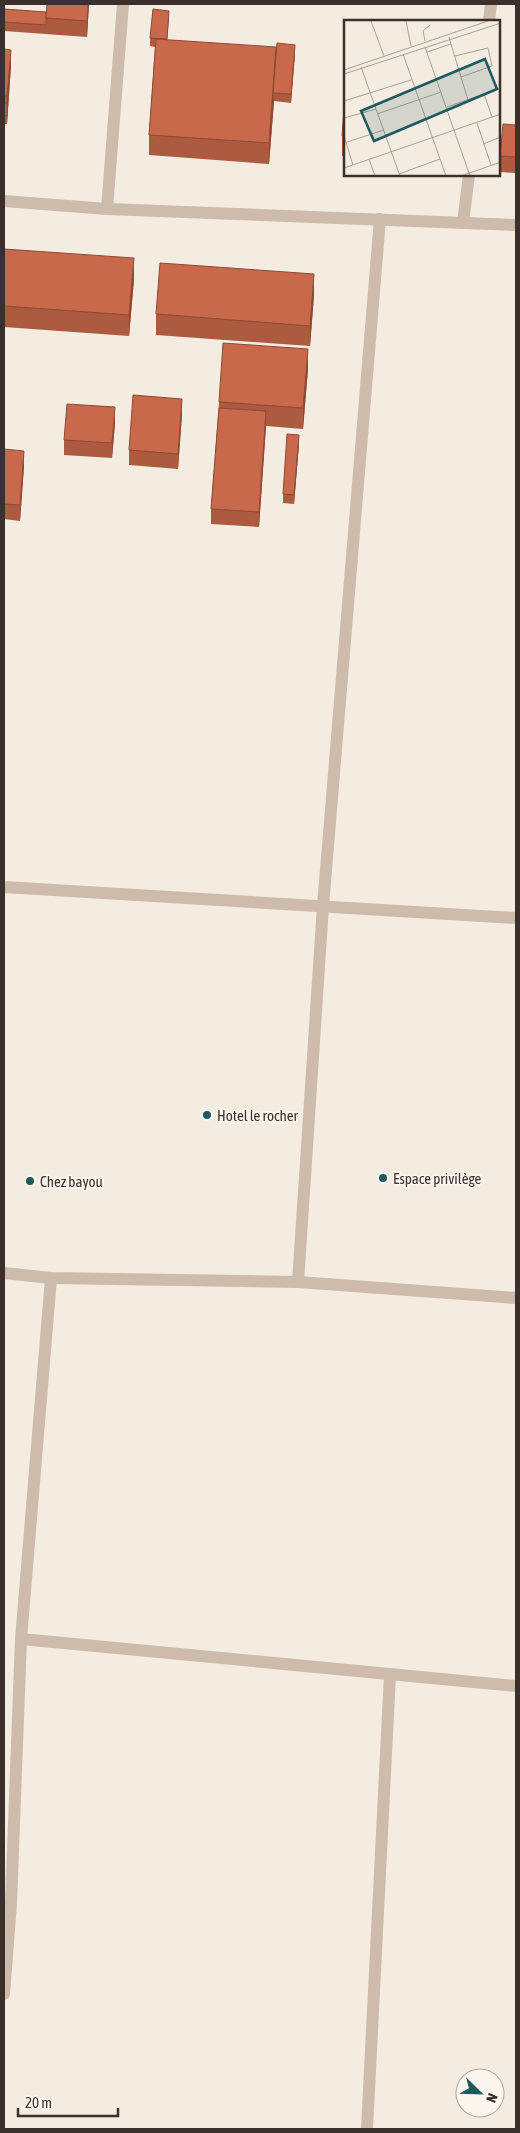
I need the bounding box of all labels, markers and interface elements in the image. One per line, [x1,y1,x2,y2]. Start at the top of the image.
inset map [344,20,500,176]
place label: Hotel le rocher [217,1107,299,1124]
marker: Hotel le rocher [201,1109,213,1121]
place label: Espace privilège [393,1170,482,1187]
marker: Espace privilège [377,1172,389,1184]
place label: Chez bayou [40,1173,103,1190]
marker: Chez bayou [24,1175,36,1187]
north arrow [455,2068,505,2118]
scale bar [18,2086,118,2118]
text: N [483,2091,501,2105]
text: 20 m [25,2094,52,2111]

